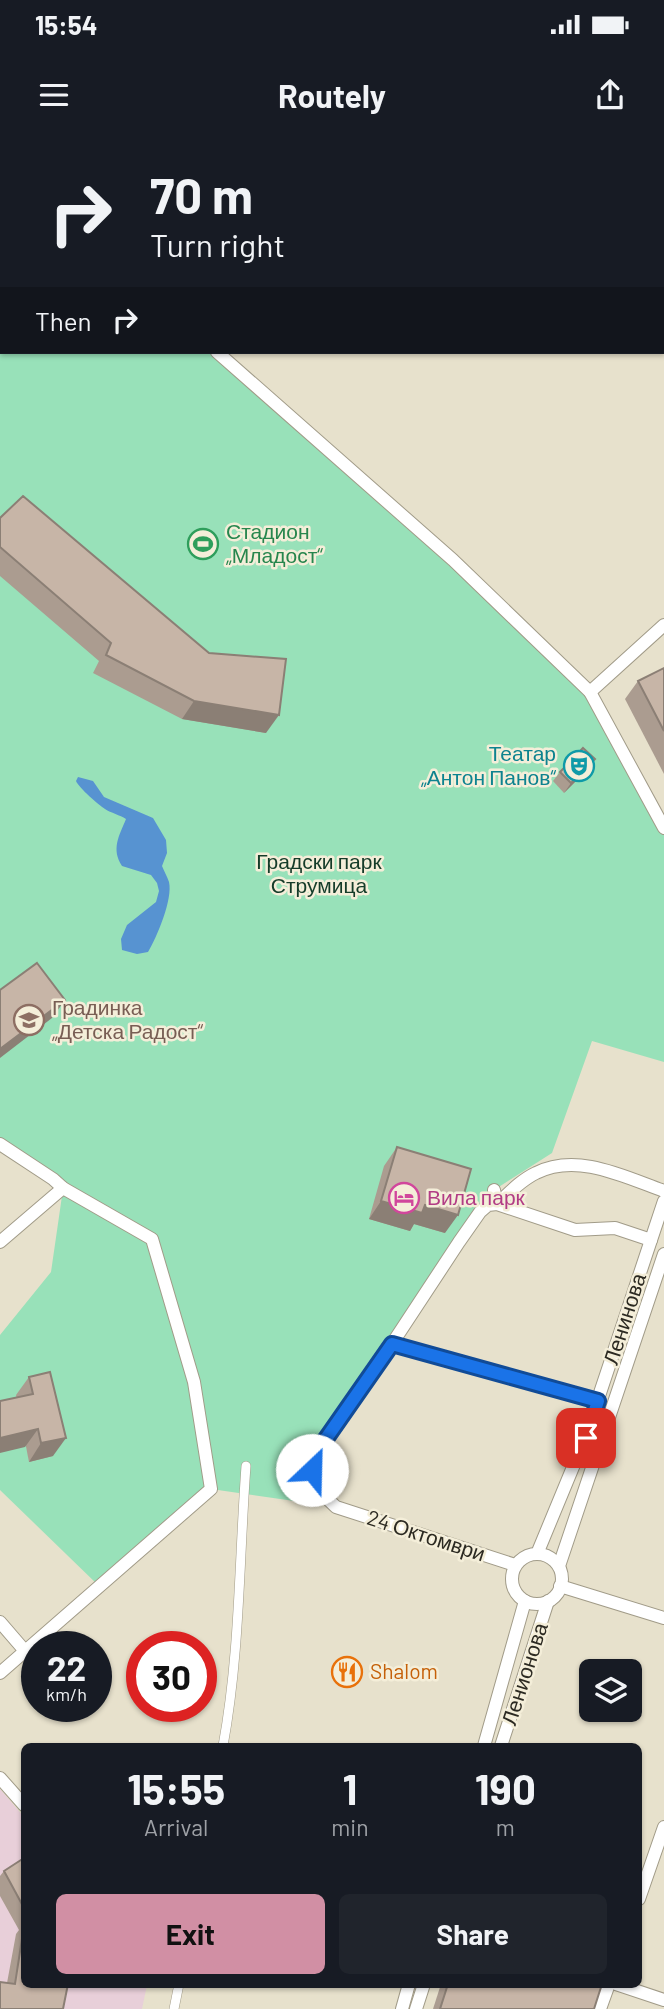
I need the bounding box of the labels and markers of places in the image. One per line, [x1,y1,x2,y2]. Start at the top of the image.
place label: Стадион „Младост“ [226,518,323,567]
sports icon: Стадион „Младост“ [186,527,220,561]
place label: Театар „Антон Панов“ [421,740,556,789]
theatre icon: Театар „Антон Панов“ [562,749,596,783]
place label: Градинка „Детска Радост“ [52,994,203,1043]
school or university icon: Градинка „Детска Радост“ [12,1003,46,1037]
hotel icon: Вила парк [387,1181,421,1215]
place label: Вила парк [427,1184,526,1209]
pin [556,1408,616,1468]
restaurant icon: Shalom [330,1655,364,1689]
place label: Shalom [370,1658,438,1683]

